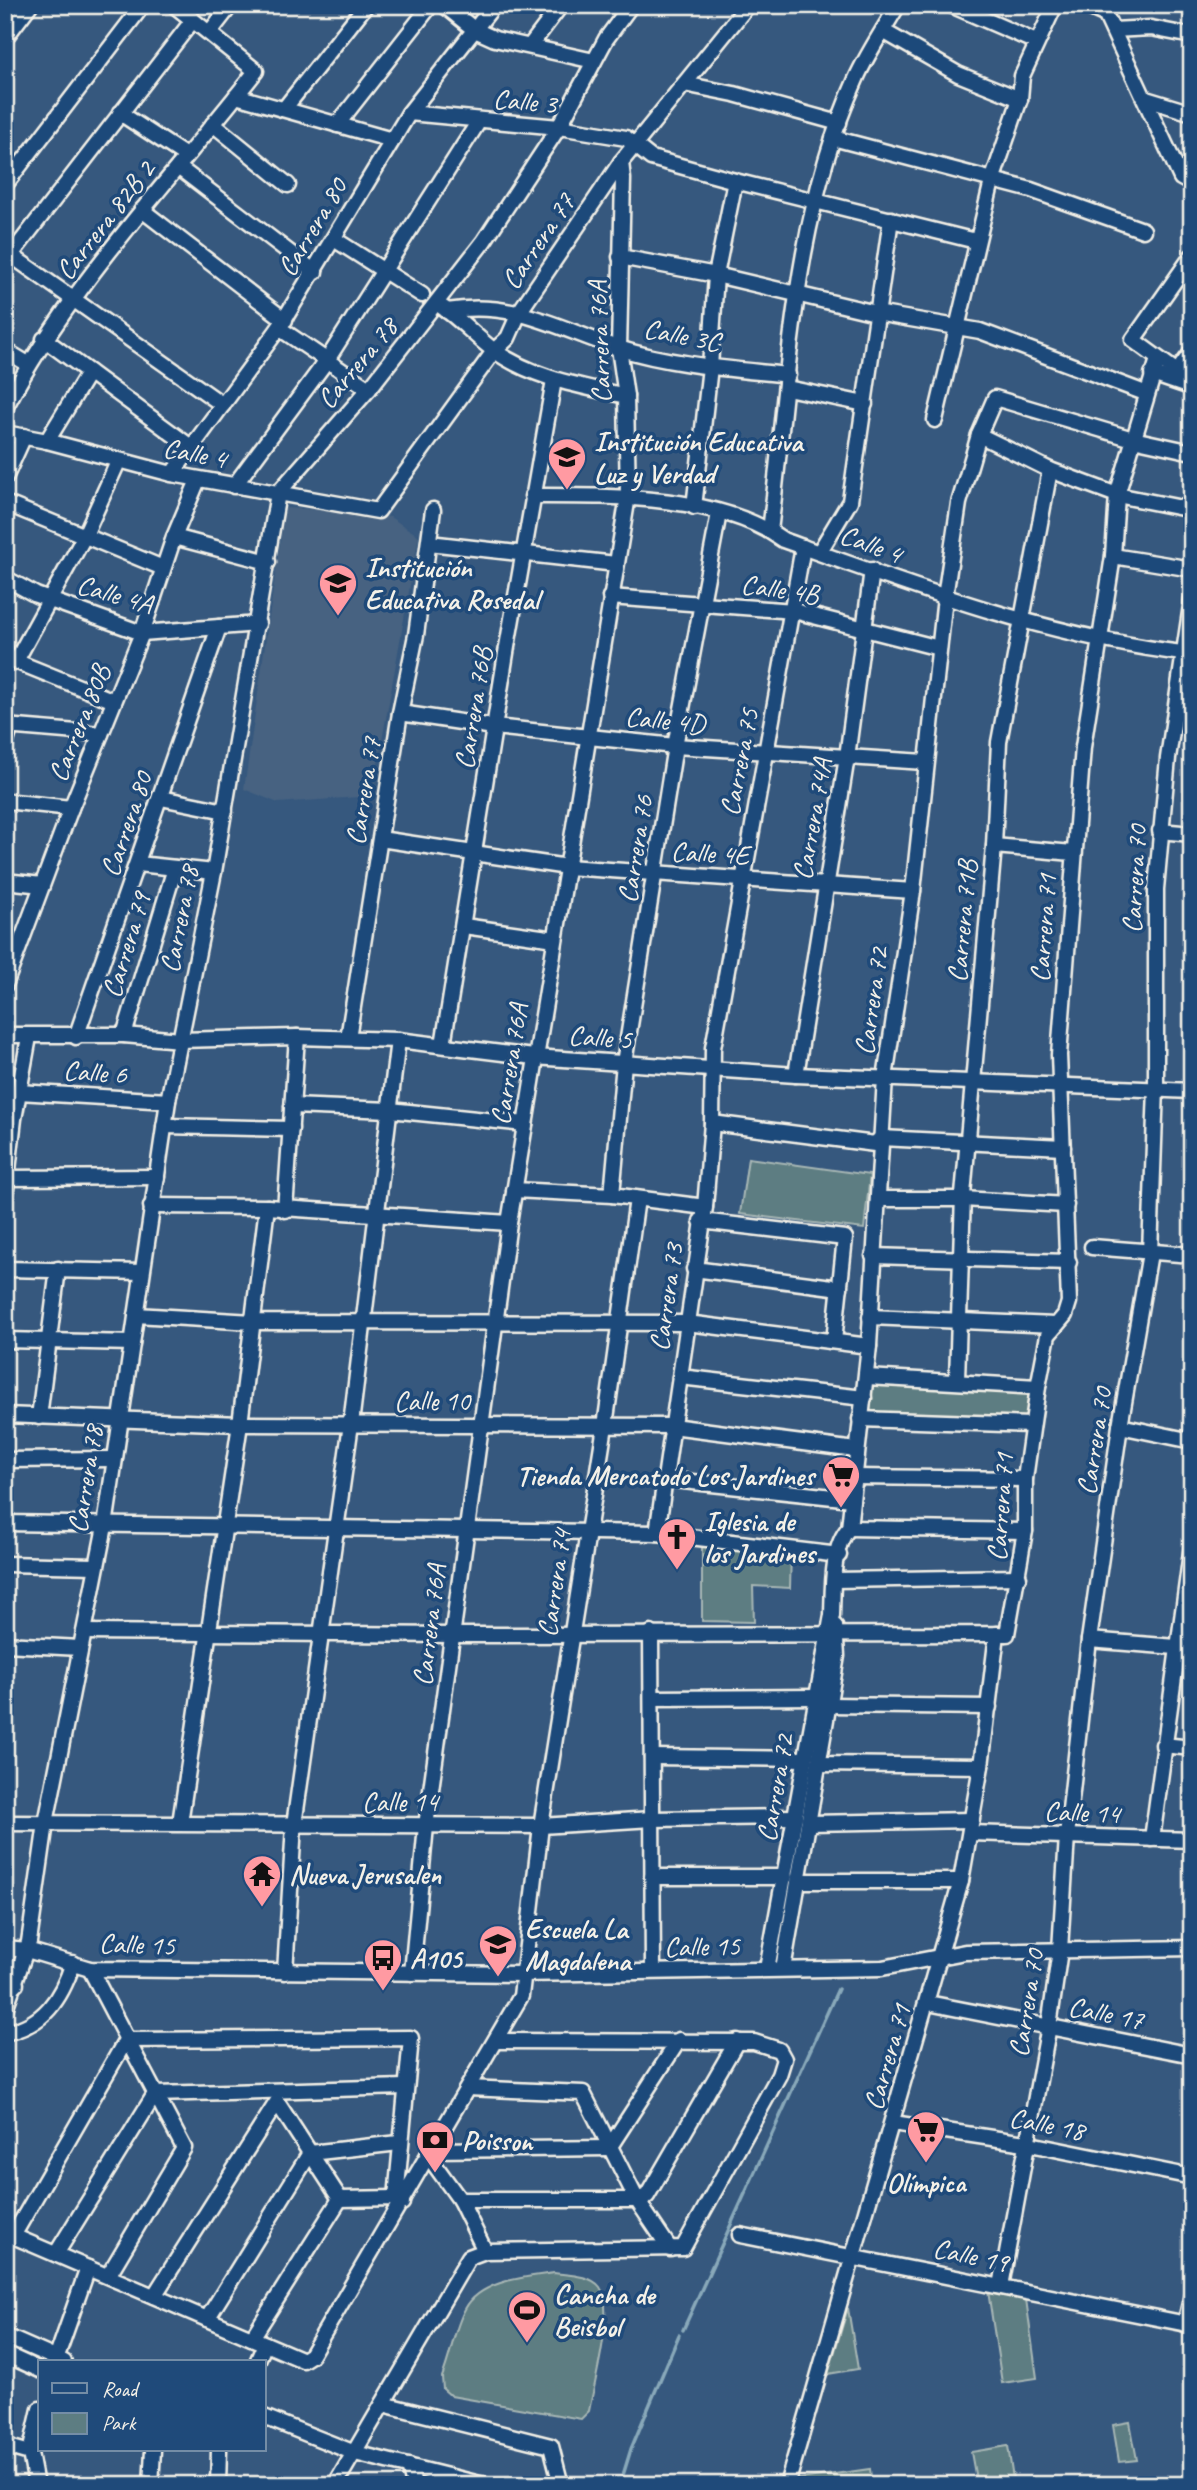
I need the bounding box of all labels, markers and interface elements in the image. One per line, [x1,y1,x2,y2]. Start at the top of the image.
street label: Calle 3 [492,81,560,121]
street label: Carrera 82B 2 [47,151,164,287]
street label: Carrera 80 [269,170,356,282]
street label: Carrera 77 [493,185,584,296]
street label: Carrera 76A [579,278,619,404]
street label: Carrera 78 [309,308,407,416]
street label: Calle 3C [641,311,726,360]
place label: Institución Educativa Luz y Verdad [594,424,805,492]
street label: Calle 4 [161,430,232,477]
school or university icon: Institución Educativa Luz y Verdad [546,436,588,491]
street label: Calle 4 [835,517,909,572]
place label: Institución Educativa Rosedal [365,550,545,617]
school or university icon: Institución Educativa Rosedal [317,562,359,617]
street label: Calle 4B [739,566,823,612]
street label: Calle 4A [73,567,159,622]
street label: Carrera 76B [446,642,500,771]
street label: Carrera 80B [40,657,119,786]
street label: Calle 4D [624,698,709,742]
street label: Carrera 75 [711,704,767,818]
street label: Carrera 77 [337,733,389,847]
street label: Carrera 74A [784,754,840,882]
street label: Carrera 80 [92,765,161,881]
street label: Carrera 76 [609,791,661,905]
street label: Carrera 70 [1114,822,1154,934]
street label: Calle 4E [670,833,753,873]
street label: Carrera 71B [939,856,985,984]
street label: Carrera 78 [151,860,207,975]
street label: Carrera 71 [1022,871,1064,983]
street label: Carrera 79 [93,886,159,1002]
street label: Carrera 72 [846,943,896,1057]
street label: Carrera 76A [482,999,536,1127]
street label: Calle 5 [567,1017,634,1057]
street label: Calle 6 [62,1052,129,1092]
street label: Carrera 73 [641,1239,691,1353]
street label: Carrera 70 [1068,1382,1120,1497]
street label: Calle 10 [394,1383,472,1418]
street label: Carrera 78 [59,1420,111,1535]
street label: Carrera 71 [979,1450,1021,1562]
supermarket icon: Tienda Mercatodo Los Jardines [820,1454,862,1509]
place label: Tienda Mercatodo Los Jardines [517,1458,817,1493]
place label: Iglesia de los Jardines [704,1504,818,1571]
church icon: Iglesia de los Jardines [656,1516,698,1571]
street label: Carrera 74 [529,1525,579,1639]
street label: Carrera 76A [404,1560,454,1688]
street label: Carrera 72 [748,1729,802,1844]
street label: Calle 14 [362,1784,440,1819]
street label: Calle 14 [1043,1793,1123,1831]
temple icon: Nueva Jerusalen [241,1853,283,1908]
place label: Nueva Jerusalen [289,1857,442,1892]
place label: Escuela La Magdalena [525,1911,633,1978]
school or university icon: Escuela La Magdalena [477,1923,519,1978]
street label: Calle 15 [98,1925,177,1963]
street label: Calle 15 [664,1928,742,1964]
bus stop icon: A105 [362,1937,404,1992]
place label: A105 [410,1941,465,1976]
street label: Carrera 70 [1000,1944,1052,2059]
street label: Calle 17 [1065,1989,1148,2038]
street label: Carrera 71 [855,1999,919,2114]
street label: Calle 18 [1006,2100,1090,2149]
supermarket icon: Olímpica [905,2109,947,2164]
bank icon: Poisson [414,2119,456,2174]
place label: Poisson [462,2123,535,2158]
place label: Olímpica [886,2165,968,2200]
street label: Calle 19 [930,2230,1014,2281]
place label: Cancha de Beisbol [554,2277,657,2344]
sports icon: Cancha de Beisbol [506,2289,548,2344]
legend [38,2360,266,2452]
text: Road [102,2376,141,2402]
text: Park [102,2410,137,2436]

